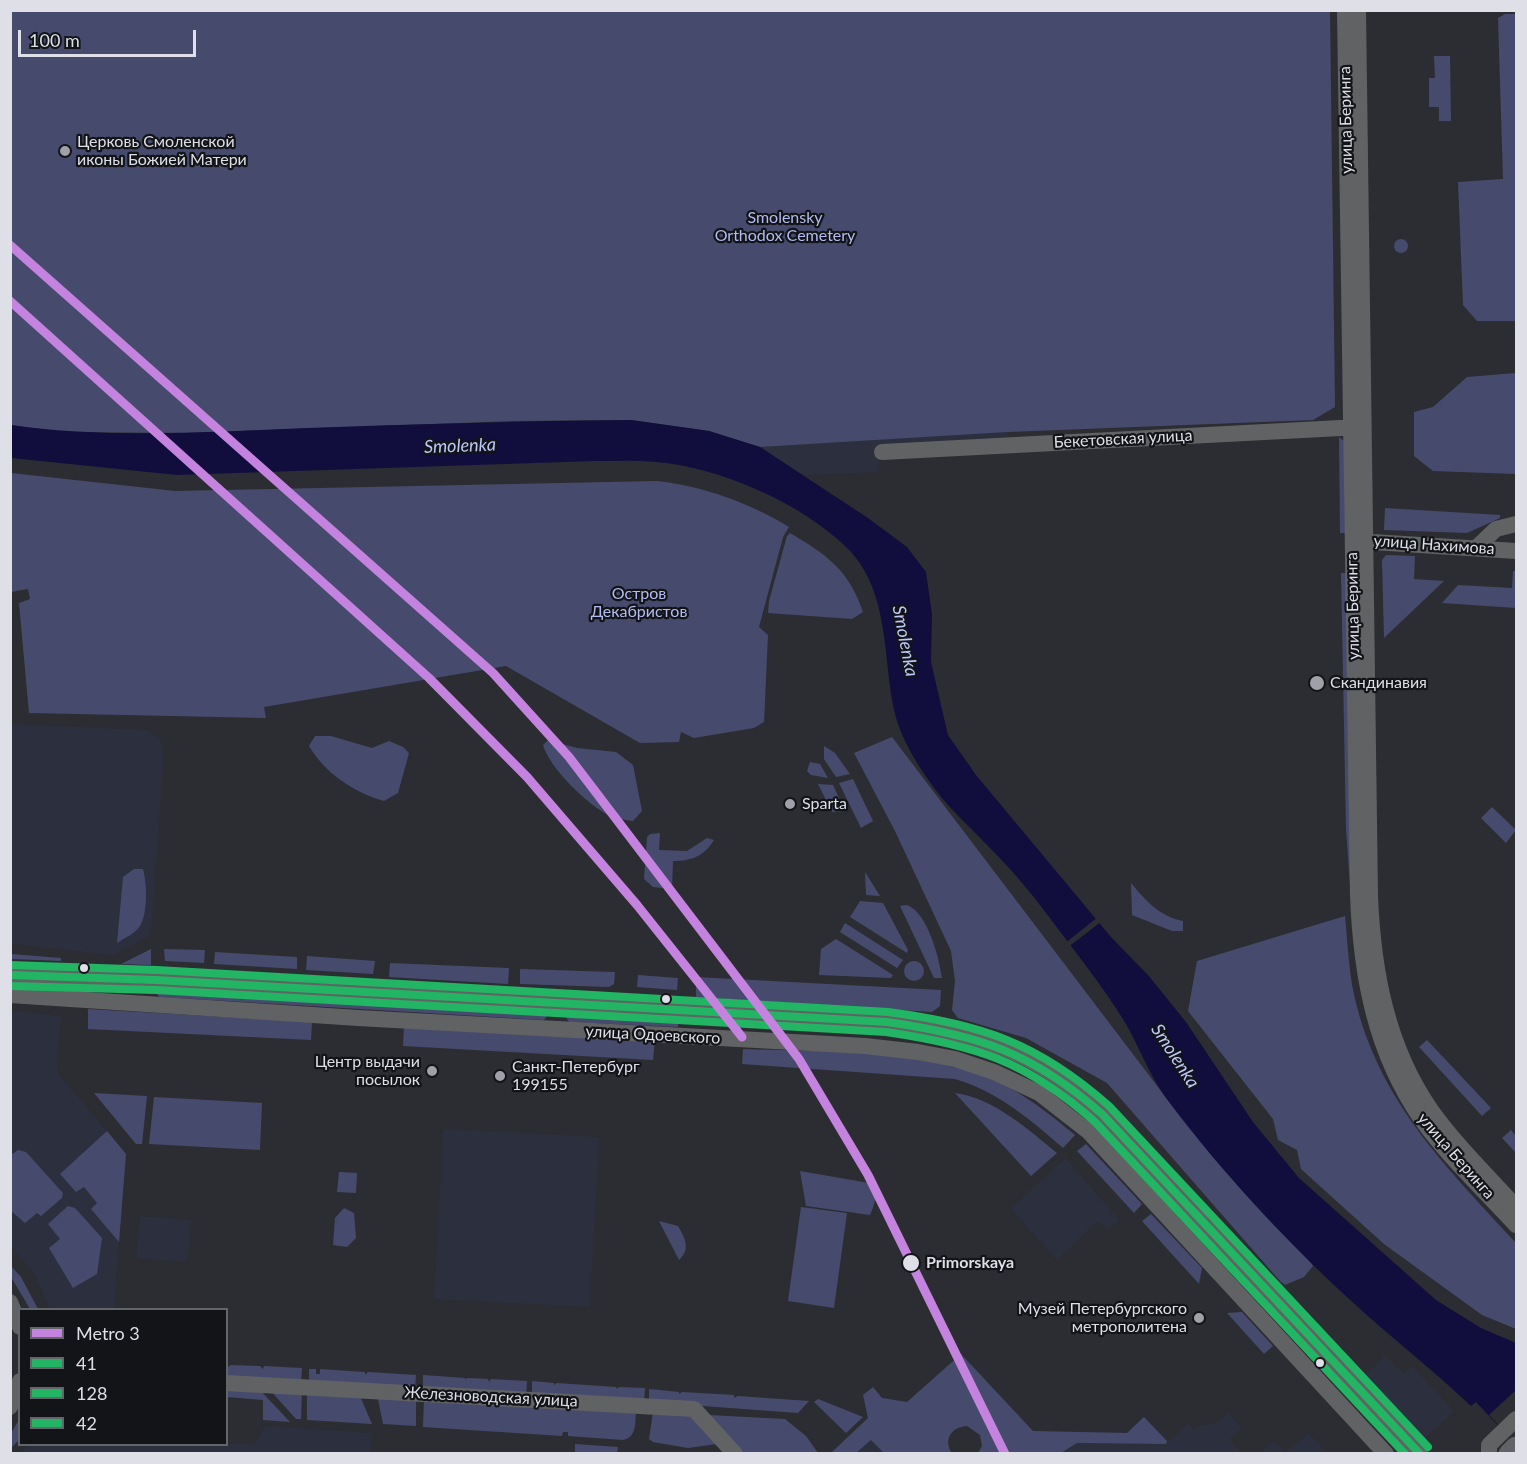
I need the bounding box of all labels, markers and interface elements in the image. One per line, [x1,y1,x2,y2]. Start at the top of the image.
scale bar [21,18,200,56]
text: 100 m [29,29,80,51]
street label: улица Беринга [1335,66,1357,174]
place label: Церковь Смоленской иконы Божией Матери [77,132,247,170]
marker: Церковь Смоленской иконы Божией Матери [58,144,72,158]
park label: Smolensky Orthodox Cemetery [715,208,855,246]
street label: Бекетовская улица [1053,426,1193,452]
water label: Smolenka [424,434,496,458]
street label: улица Нахимова [1373,531,1495,559]
street label: улица Беринга [1342,552,1364,660]
park label: Остров Декабристов [591,584,687,622]
water label: Smolenka [888,604,922,678]
place label: Скандинавия [1330,673,1427,693]
marker: Скандинавия [1308,674,1326,692]
place label: Sparta [802,794,847,814]
marker: Sparta [783,797,797,811]
unlabelled marker [78,962,90,974]
unlabelled marker [660,993,672,1005]
water label: Smolenka [1146,1020,1204,1092]
street label: улица Одоевского [585,1022,721,1048]
place label: Центр выдачи посылок [315,1052,420,1090]
place label: Санкт-Петербург 199155 [512,1057,639,1095]
marker: Центр выдачи посылок [425,1064,439,1078]
marker: Санкт-Петербург 199155 [493,1069,507,1083]
street label: улица Беринга [1413,1109,1499,1203]
marker: Primorskaya [901,1253,921,1273]
place label: Primorskaya [926,1253,1014,1273]
place label: Музей Петербургского метрополитена [1018,1299,1187,1337]
legend [18,1308,228,1446]
marker: Музей Петербургского метрополитена [1192,1311,1206,1325]
text: Metro 3 [76,1322,140,1344]
text: 41 [76,1352,97,1374]
unlabelled marker [1314,1357,1326,1369]
text: 128 [76,1382,107,1404]
street label: Железноводская улица [404,1383,578,1411]
text: 42 [76,1412,97,1434]

